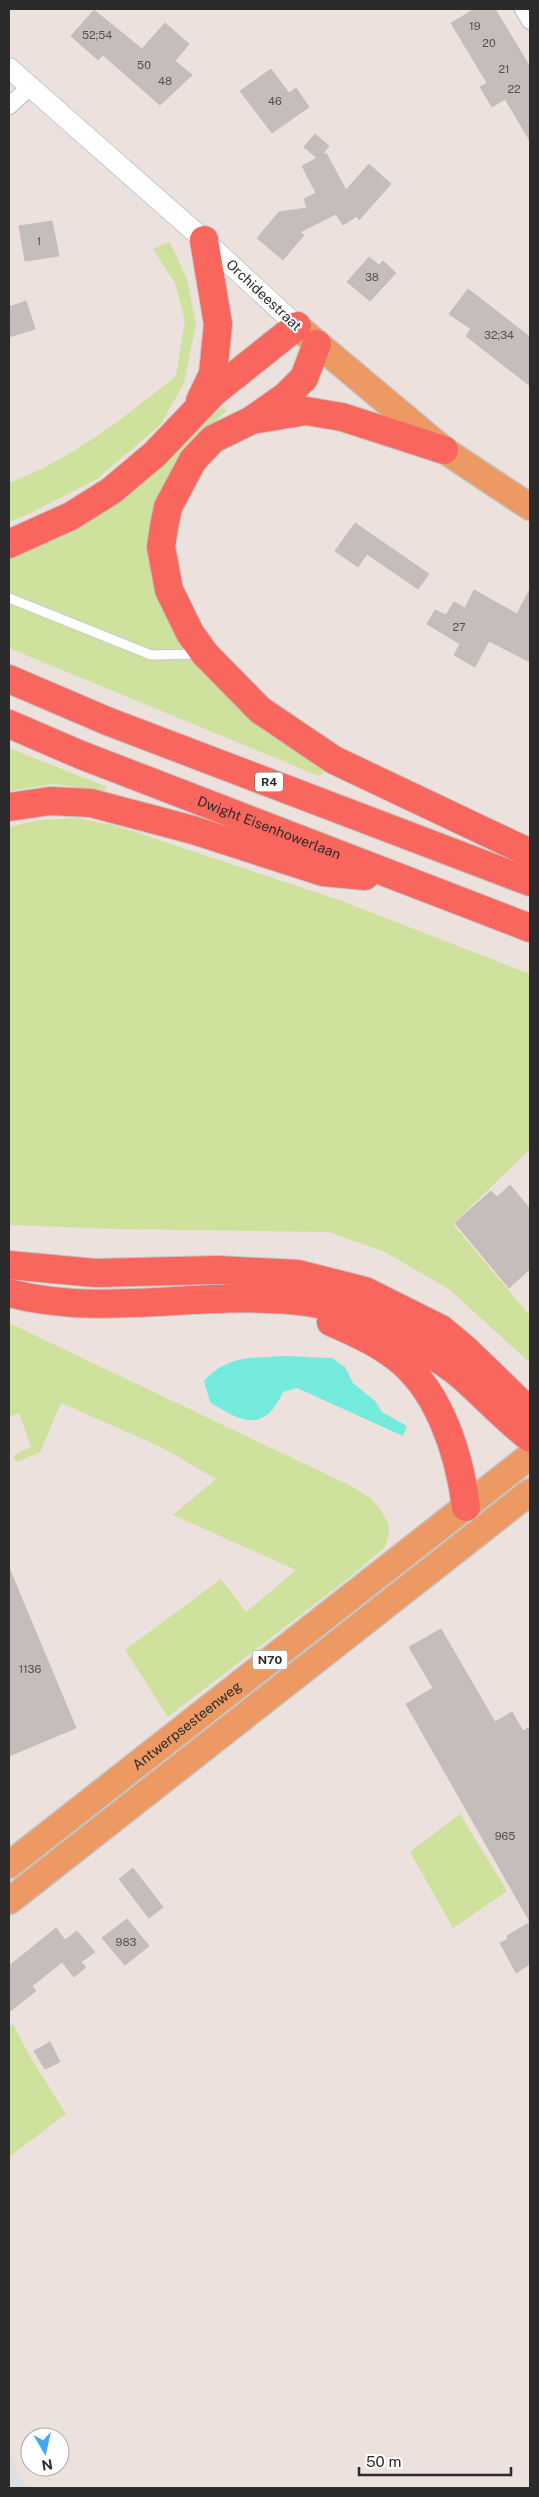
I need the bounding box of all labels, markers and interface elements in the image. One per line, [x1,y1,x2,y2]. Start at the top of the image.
house number: 19 [469,20,481,32]
house number: 52;54 [82,29,112,41]
house number: 20 [482,37,496,49]
house number: 50 [137,59,151,71]
house number: 21 [498,63,510,75]
house number: 48 [158,75,172,87]
house number: 22 [507,83,521,95]
house number: 46 [268,95,282,107]
house number: 1 [37,235,41,247]
street label: Orchideestraat [223,256,305,334]
house number: 38 [365,271,379,283]
house number: 32;34 [484,329,514,341]
house number: 27 [452,621,466,633]
road number: R4 [255,772,283,792]
street label: Dwight Eisenhowerlaan [195,793,343,862]
road number: N70 [252,1650,288,1670]
house number: 1136 [19,1663,41,1675]
street label: Antwerpsesteenweg [129,1678,245,1773]
house number: 965 [495,1830,515,1842]
house number: 983 [116,1936,136,1948]
north arrow [20,2427,70,2477]
scale bar [359,2444,512,2476]
text: 50 m [366,2453,401,2470]
text: N [40,2456,54,2474]

